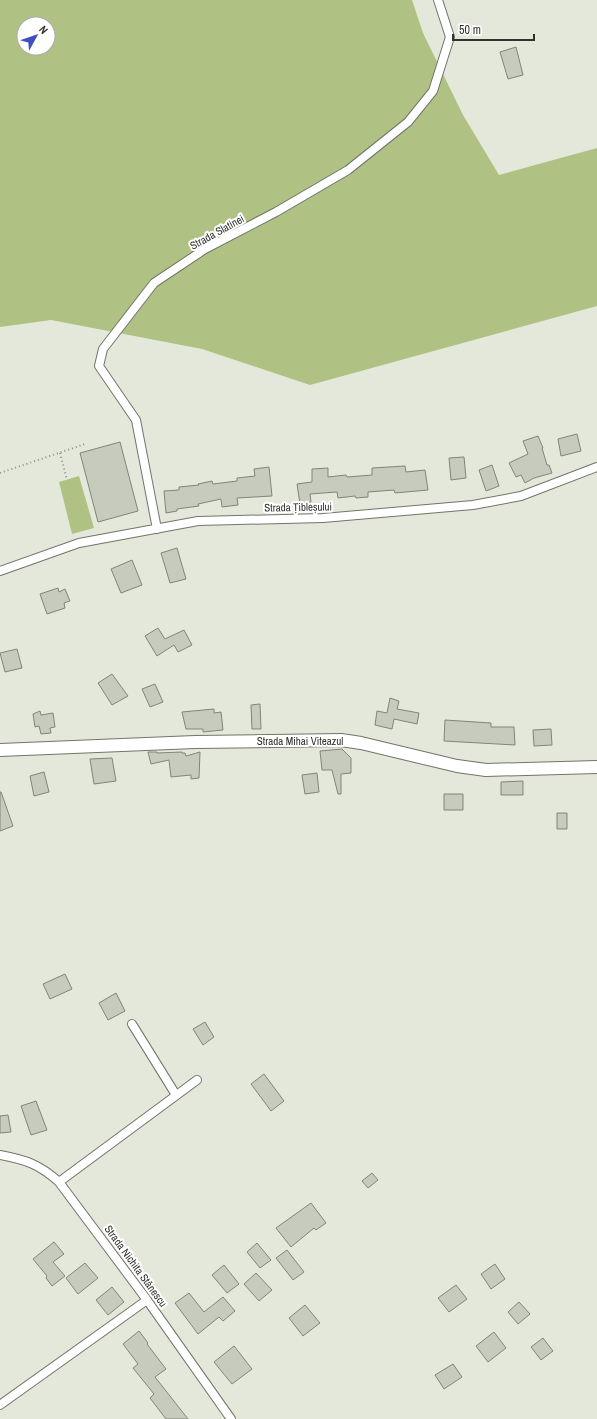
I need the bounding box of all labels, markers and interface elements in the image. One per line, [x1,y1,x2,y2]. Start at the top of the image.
north arrow [16,16,56,56]
scale bar [453,16,534,42]
text: 50 m [459,22,481,38]
text: N [36,23,51,37]
street label: Strada Slatinei [188,211,246,253]
street label: Strada Țibleșului [264,499,332,515]
street label: Strada Mihai Viteazul [257,734,343,748]
street label: Strada Nichita Stănescu [102,1222,170,1310]

